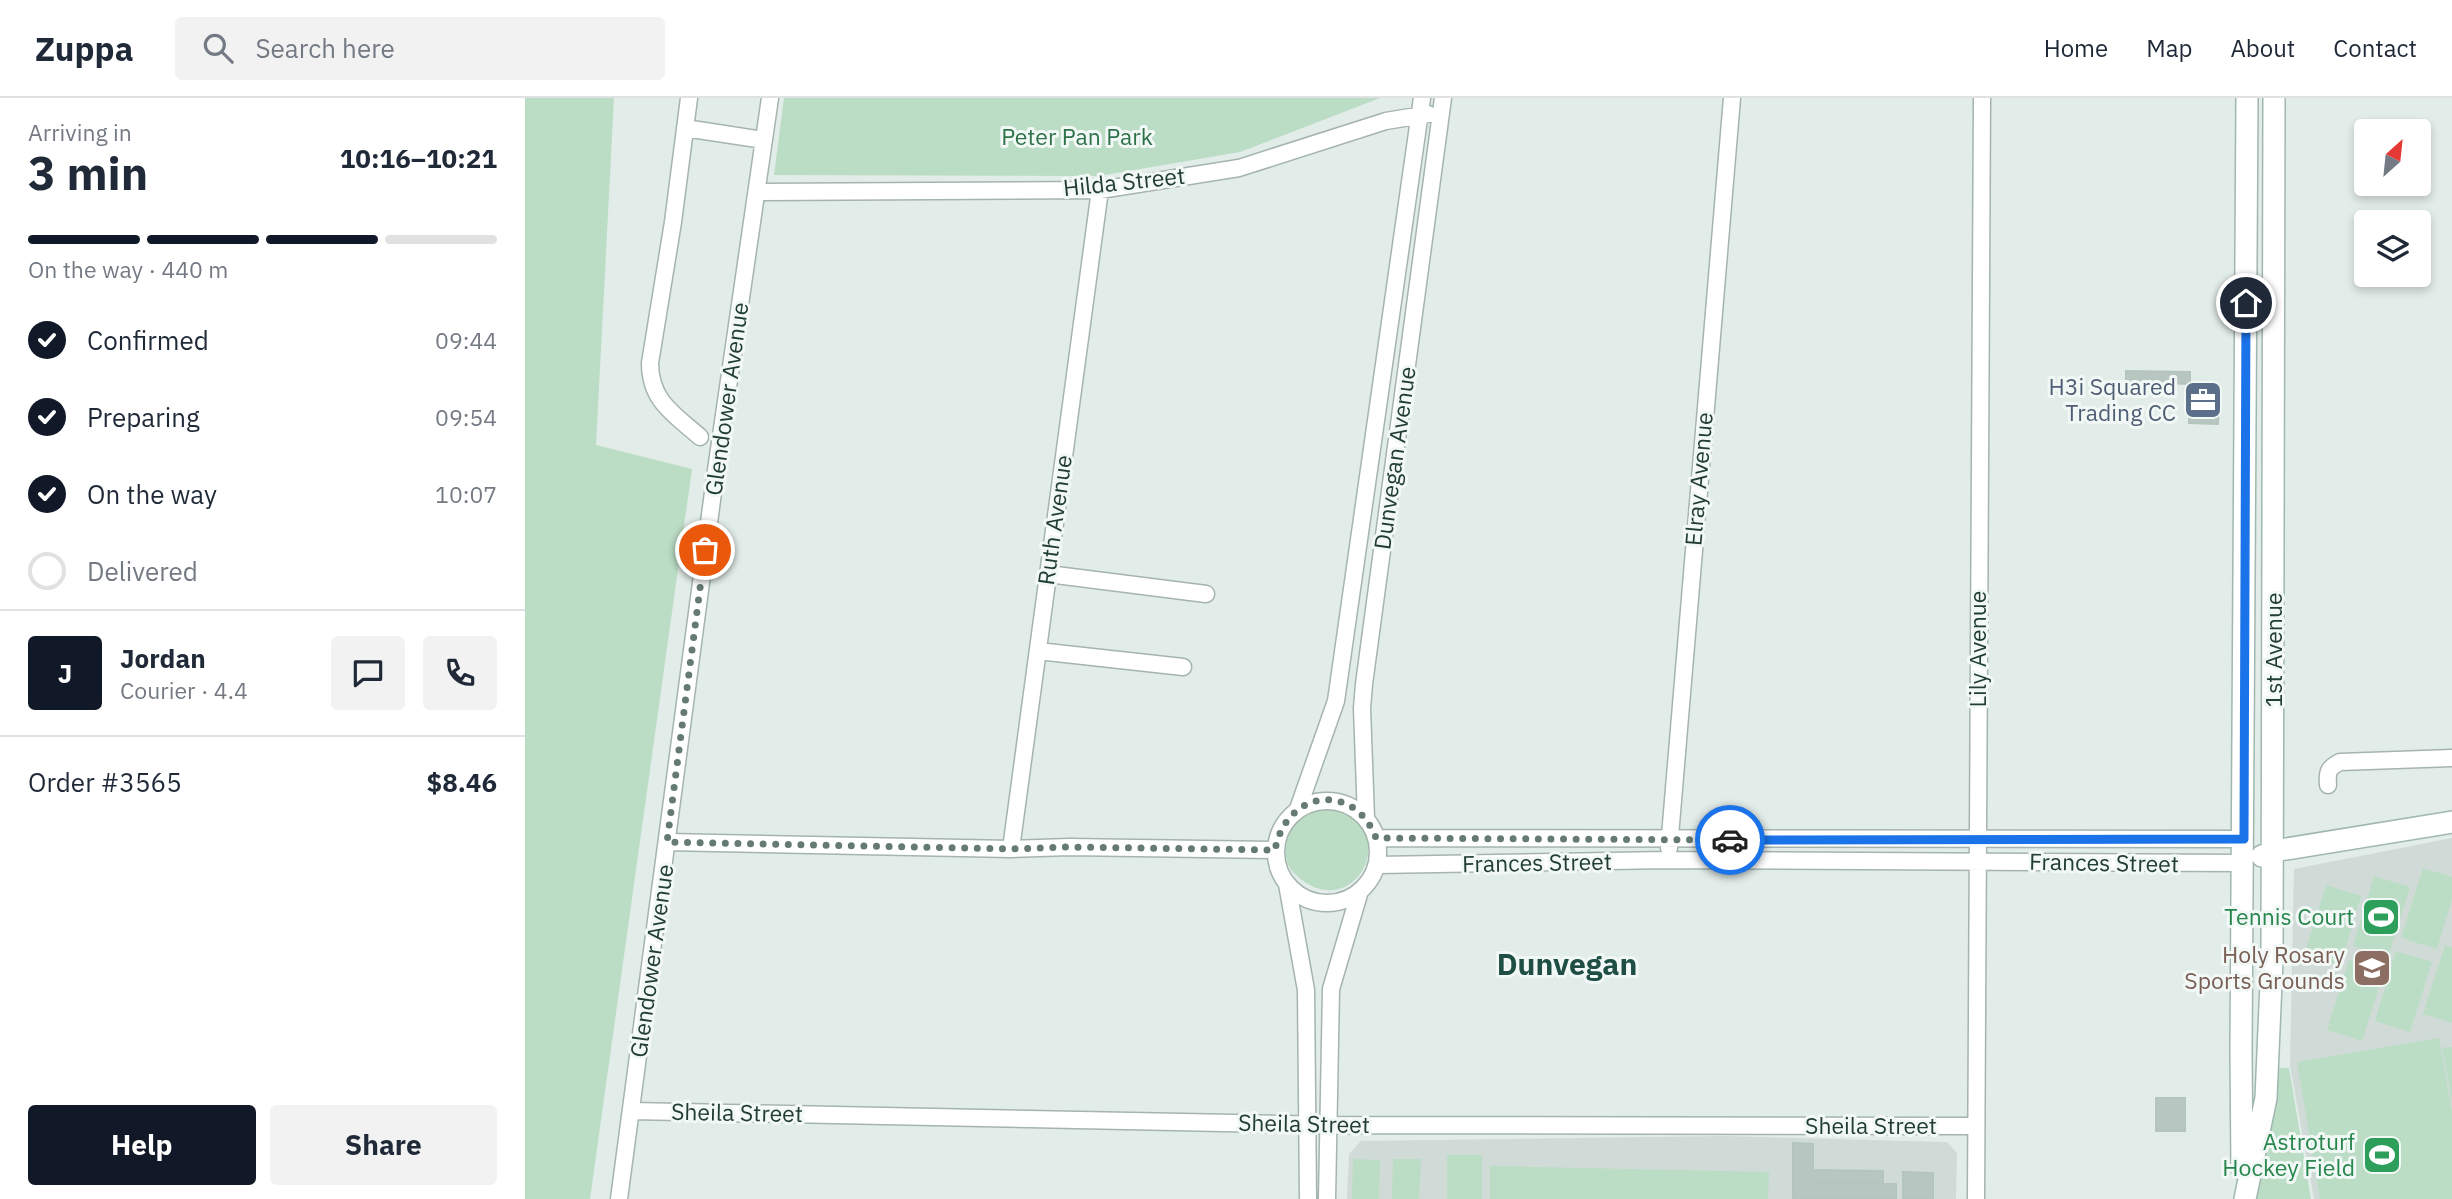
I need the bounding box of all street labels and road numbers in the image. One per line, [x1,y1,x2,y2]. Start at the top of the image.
street label: Hilda Street [1061,160,1186,202]
street label: Glendower Avenue [698,300,754,497]
street label: Dunvegan Avenue [1366,364,1422,551]
street label: Elray Avenue [1677,411,1719,547]
street label: Ruth Avenue [1030,453,1078,587]
street label: Lily Avenue [1962,590,1992,708]
street label: 1st Avenue [2258,592,2288,708]
street label: Frances Street [1462,846,1612,878]
street label: Frances Street [2029,846,2179,878]
street label: Glendower Avenue [623,862,679,1059]
street label: Sheila Street [671,1096,803,1128]
street label: Sheila Street [1238,1107,1370,1139]
street label: Sheila Street [1805,1110,1937,1140]

